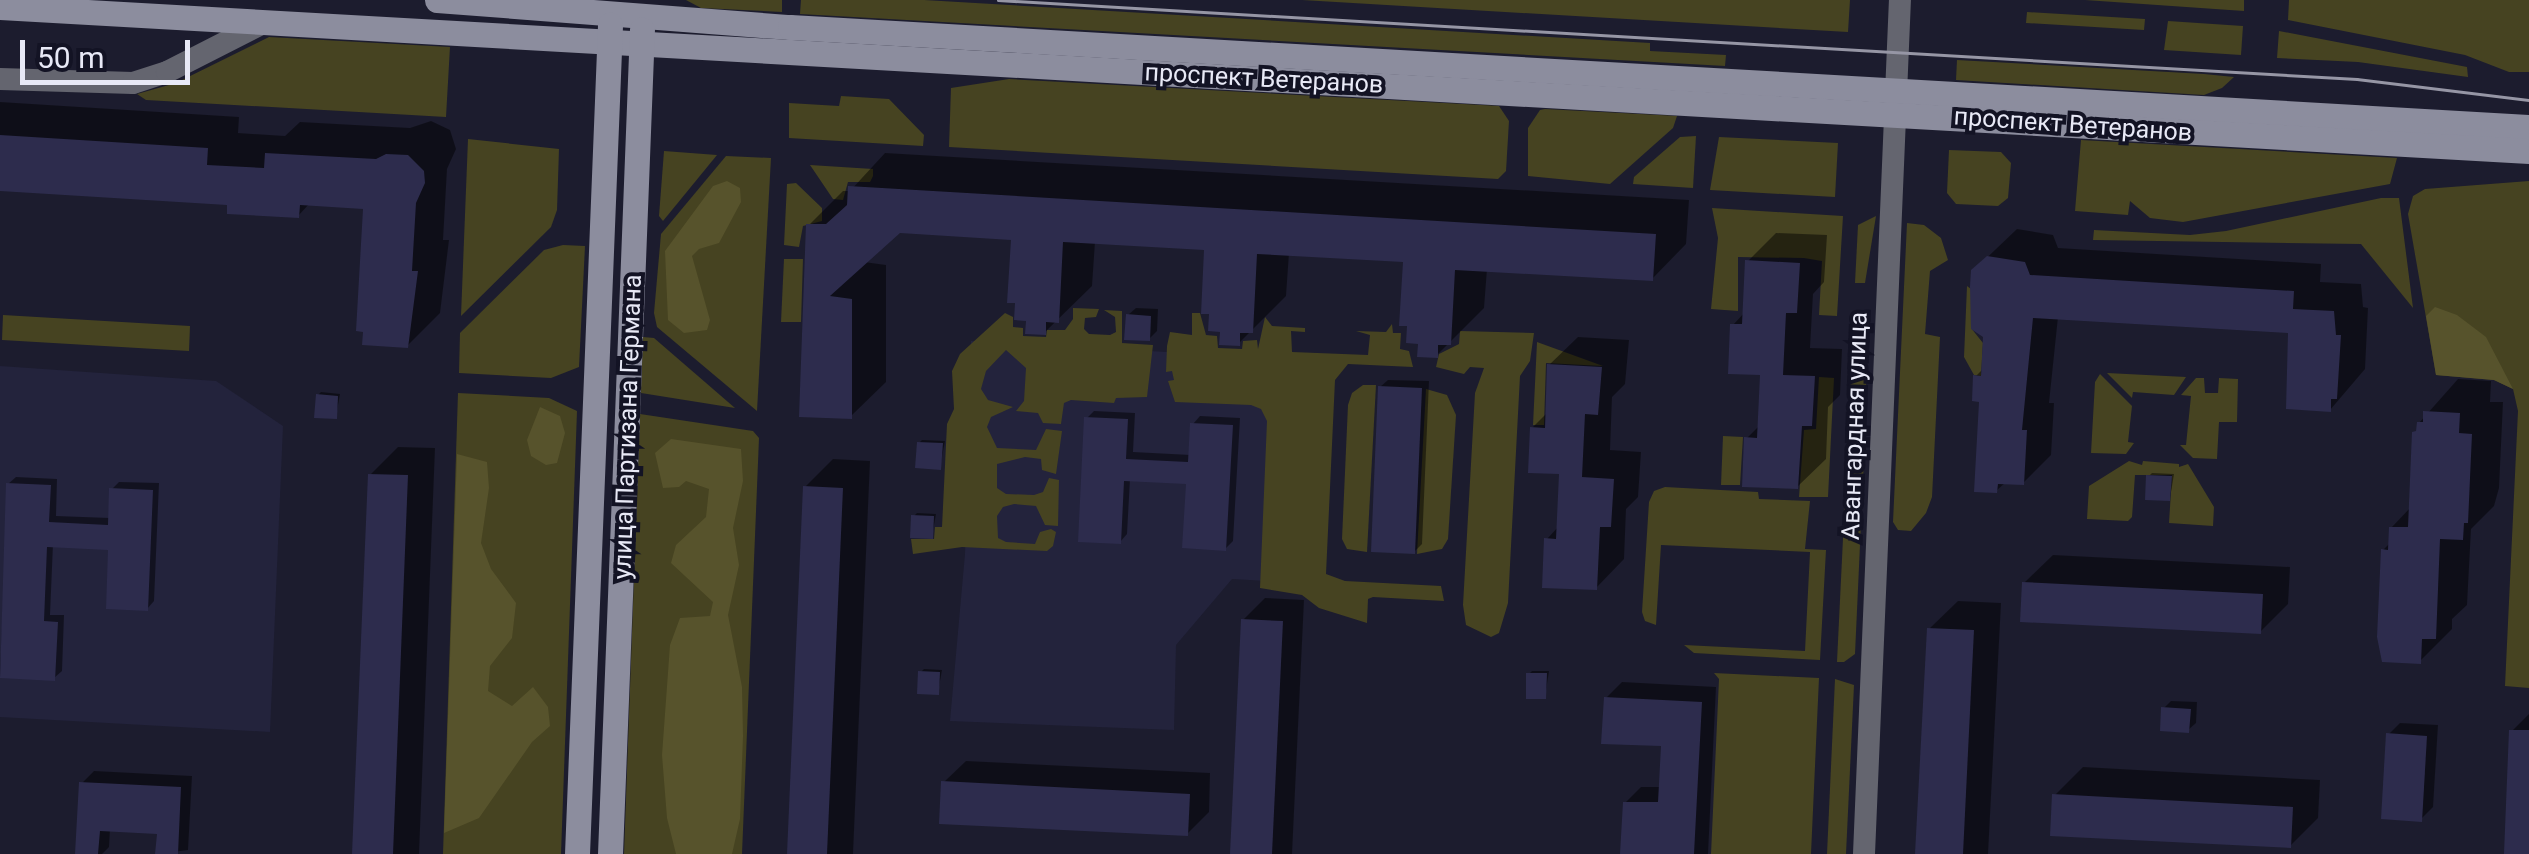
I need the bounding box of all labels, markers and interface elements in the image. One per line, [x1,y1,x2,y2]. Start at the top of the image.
scale bar [25,20,195,82]
text: 50 m [37,40,104,75]
street label: проспект Ветеранов [1144,58,1384,100]
street label: проспект Ветеранов [1953,102,2193,148]
street label: улица Партизана Германа [608,274,648,580]
street label: Авангардная улица [1836,311,1874,541]

